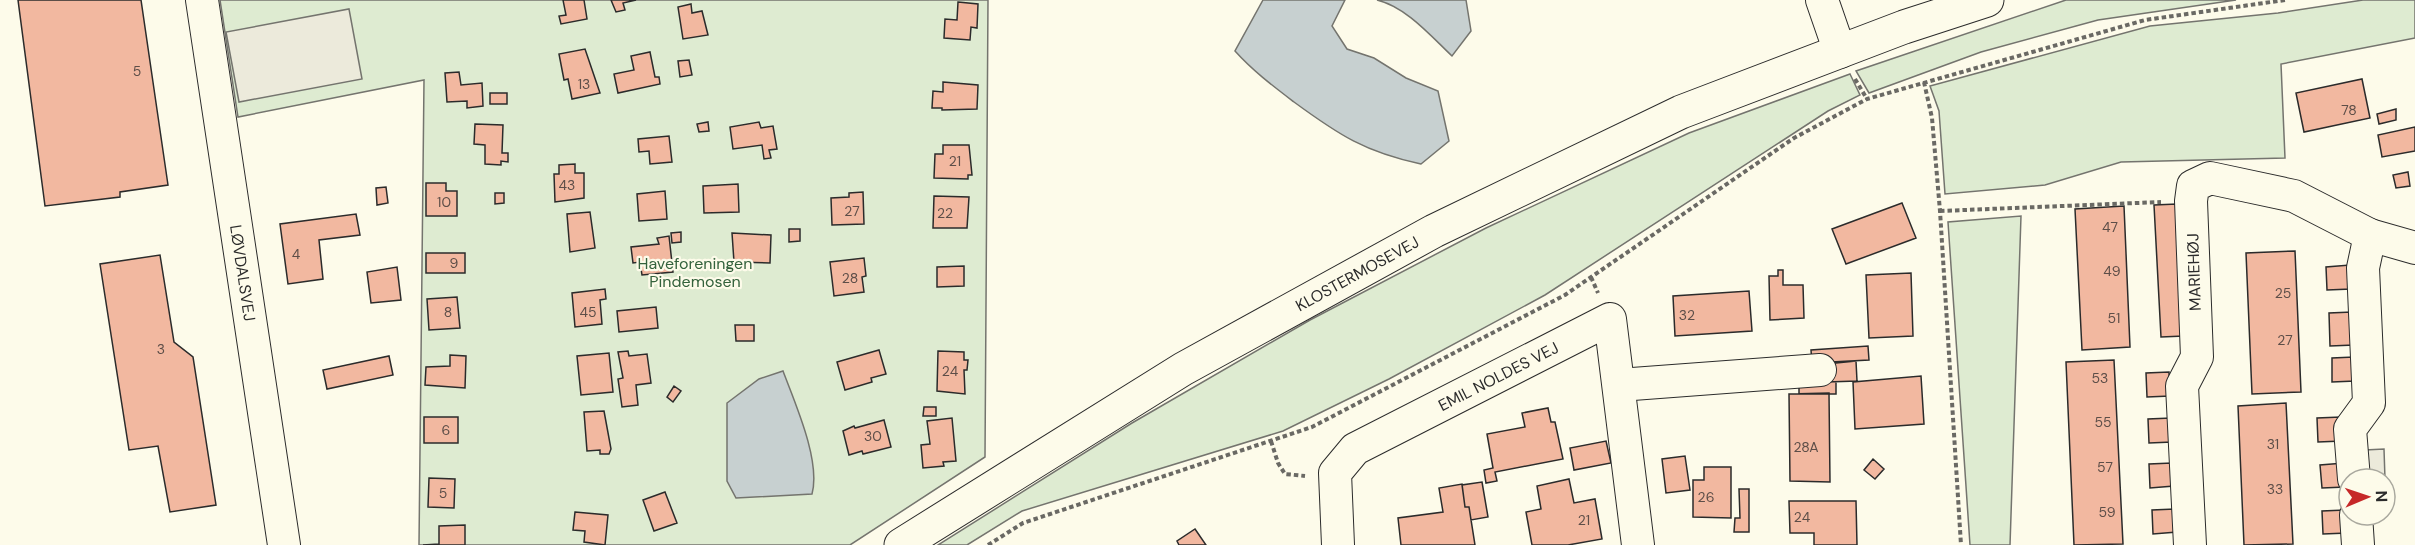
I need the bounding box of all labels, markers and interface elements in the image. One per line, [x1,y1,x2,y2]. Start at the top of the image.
house number: 5 [133,62,141,80]
house number: 13 [578,75,590,93]
house number: 78 [2341,101,2357,119]
house number: 21 [949,152,961,170]
house number: 43 [559,176,575,194]
house number: 10 [437,193,451,211]
house number: 27 [844,202,860,220]
house number: 22 [937,204,953,222]
house number: 47 [2102,218,2118,236]
street label: LØVDALSVEJ [225,223,261,323]
street label: KLOSTERMOSEVEJ [1292,231,1422,316]
street label: MARIEHØJ [2182,233,2206,311]
house number: 4 [292,245,301,263]
park label: Haveforeningen Pindemosen [638,253,752,292]
house number: 9 [450,254,459,272]
house number: 49 [2103,262,2121,280]
house number: 28 [842,269,858,287]
house number: 25 [2275,284,2291,302]
house number: 8 [444,303,452,321]
house number: 45 [579,303,597,321]
house number: 32 [1679,306,1695,324]
house number: 51 [2108,309,2120,327]
house number: 27 [2277,331,2293,349]
street label: EMIL NOLDES VEJ [1434,337,1562,415]
house number: 3 [157,340,165,358]
house number: 24 [942,362,959,380]
house number: 53 [2092,369,2108,387]
house number: 55 [2094,413,2112,431]
house number: 6 [442,421,450,439]
house number: 30 [864,427,882,445]
house number: 31 [2267,435,2279,453]
house number: 28A [1793,438,1819,456]
house number: 57 [2097,458,2113,476]
north arrow [2337,467,2397,527]
house number: 33 [2267,480,2283,498]
house number: 5 [439,484,447,502]
house number: 26 [1698,488,1714,506]
text: N [2371,490,2392,503]
house number: 59 [2099,503,2116,521]
house number: 24 [1794,508,1811,526]
house number: 21 [1578,511,1590,529]

